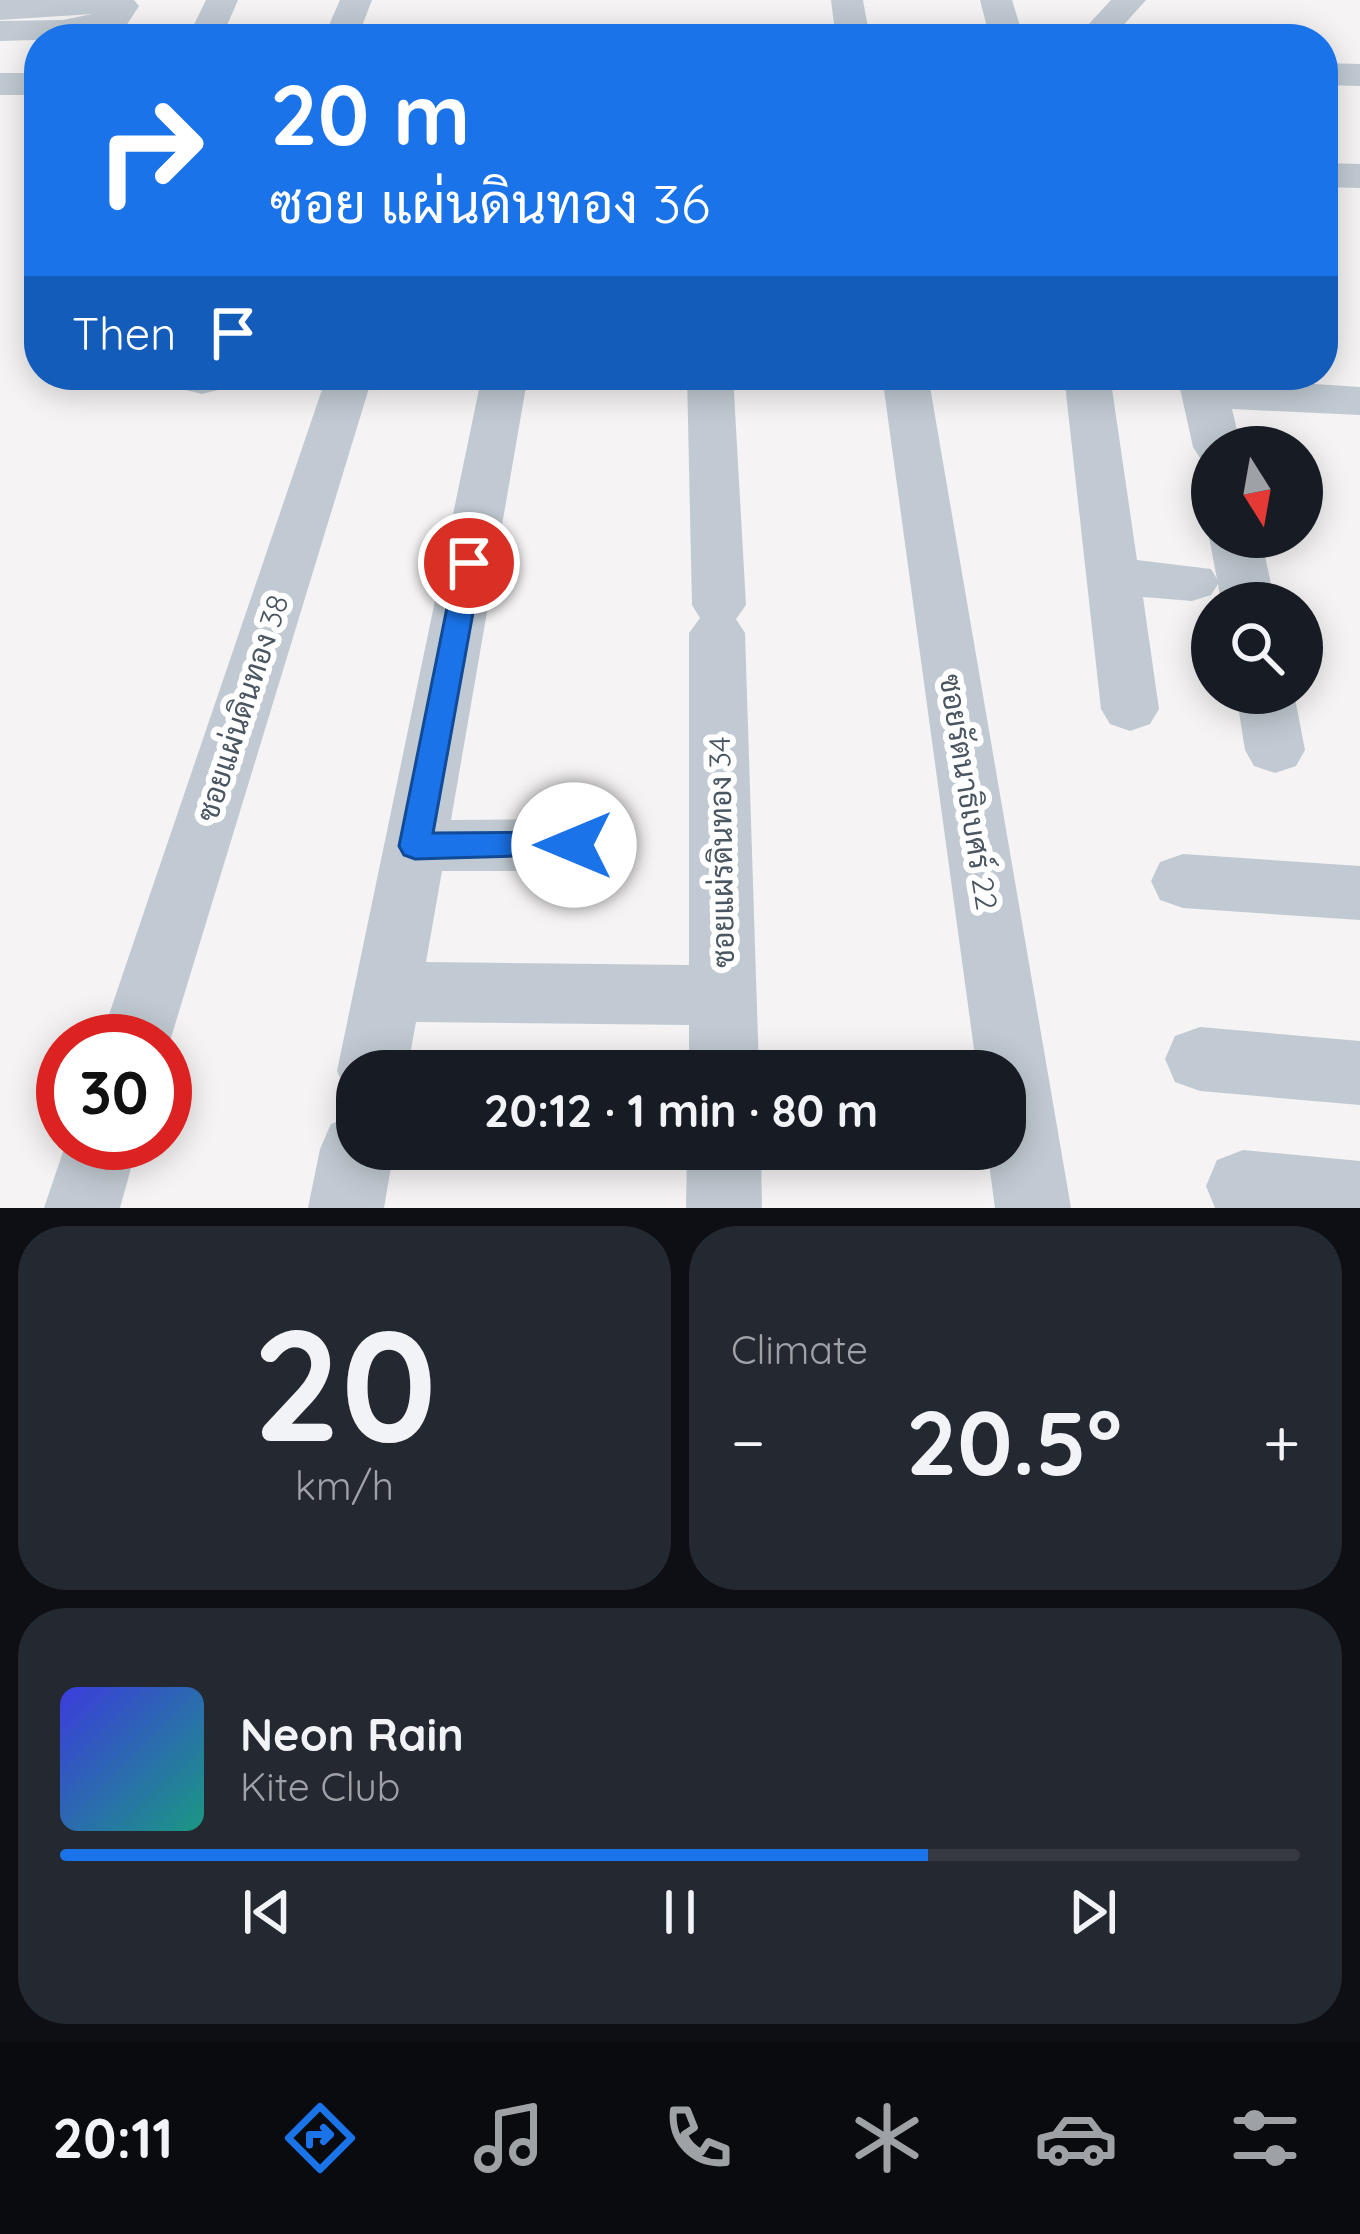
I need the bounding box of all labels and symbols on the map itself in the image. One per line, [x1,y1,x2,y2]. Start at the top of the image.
north arrow [1191,426,1323,558]
pin [418,512,520,614]
street label: ซอยแผ่นดินทอง 38 [187,590,297,826]
street label: ซอยรัตนาธิเบศร์ 22 [932,671,1006,913]
street label: ซอยแผ่รดินทอง 34 [700,736,742,968]
position arrow [511,782,637,908]
speed limit sign: 30 [36,1014,192,1170]

